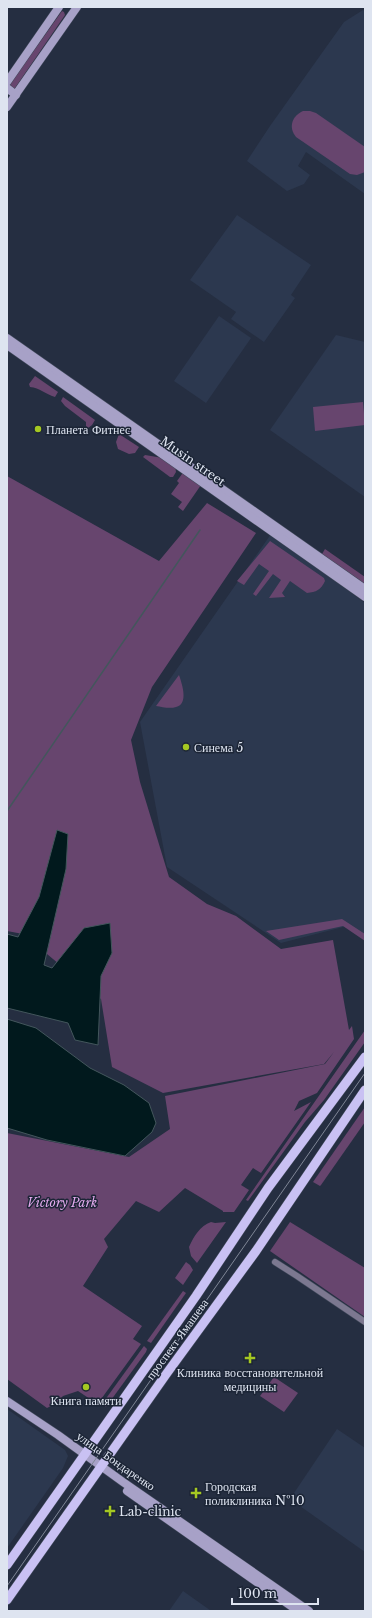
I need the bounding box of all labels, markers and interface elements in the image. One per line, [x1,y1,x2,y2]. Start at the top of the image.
place label: Планета Фитнес [46,422,130,437]
marker: Планета Фитнес [33,424,43,434]
street label: Musin street [158,433,229,489]
place label: Синема 5 [194,740,243,755]
marker: Синема 5 [181,742,191,752]
park label: Victory Park [27,1195,97,1210]
street label: проспект Ямашева [143,1295,212,1382]
marker: Клиника восстановительной медицины [244,1352,256,1364]
place label: Клиника восстановительной медицины [177,1365,324,1394]
marker: Книга памяти [81,1382,91,1392]
place label: Книга памяти [50,1393,122,1408]
street label: улица Бондаренко [74,1428,158,1494]
place label: Городская поликлиника №10 [205,1479,305,1508]
marker: Городская поликлиника №10 [190,1487,202,1499]
place label: Lab-clinic [119,1504,182,1519]
marker: Lab-clinic [104,1505,116,1517]
scale bar [232,1580,318,1606]
text: 100 m [238,1586,277,1601]

